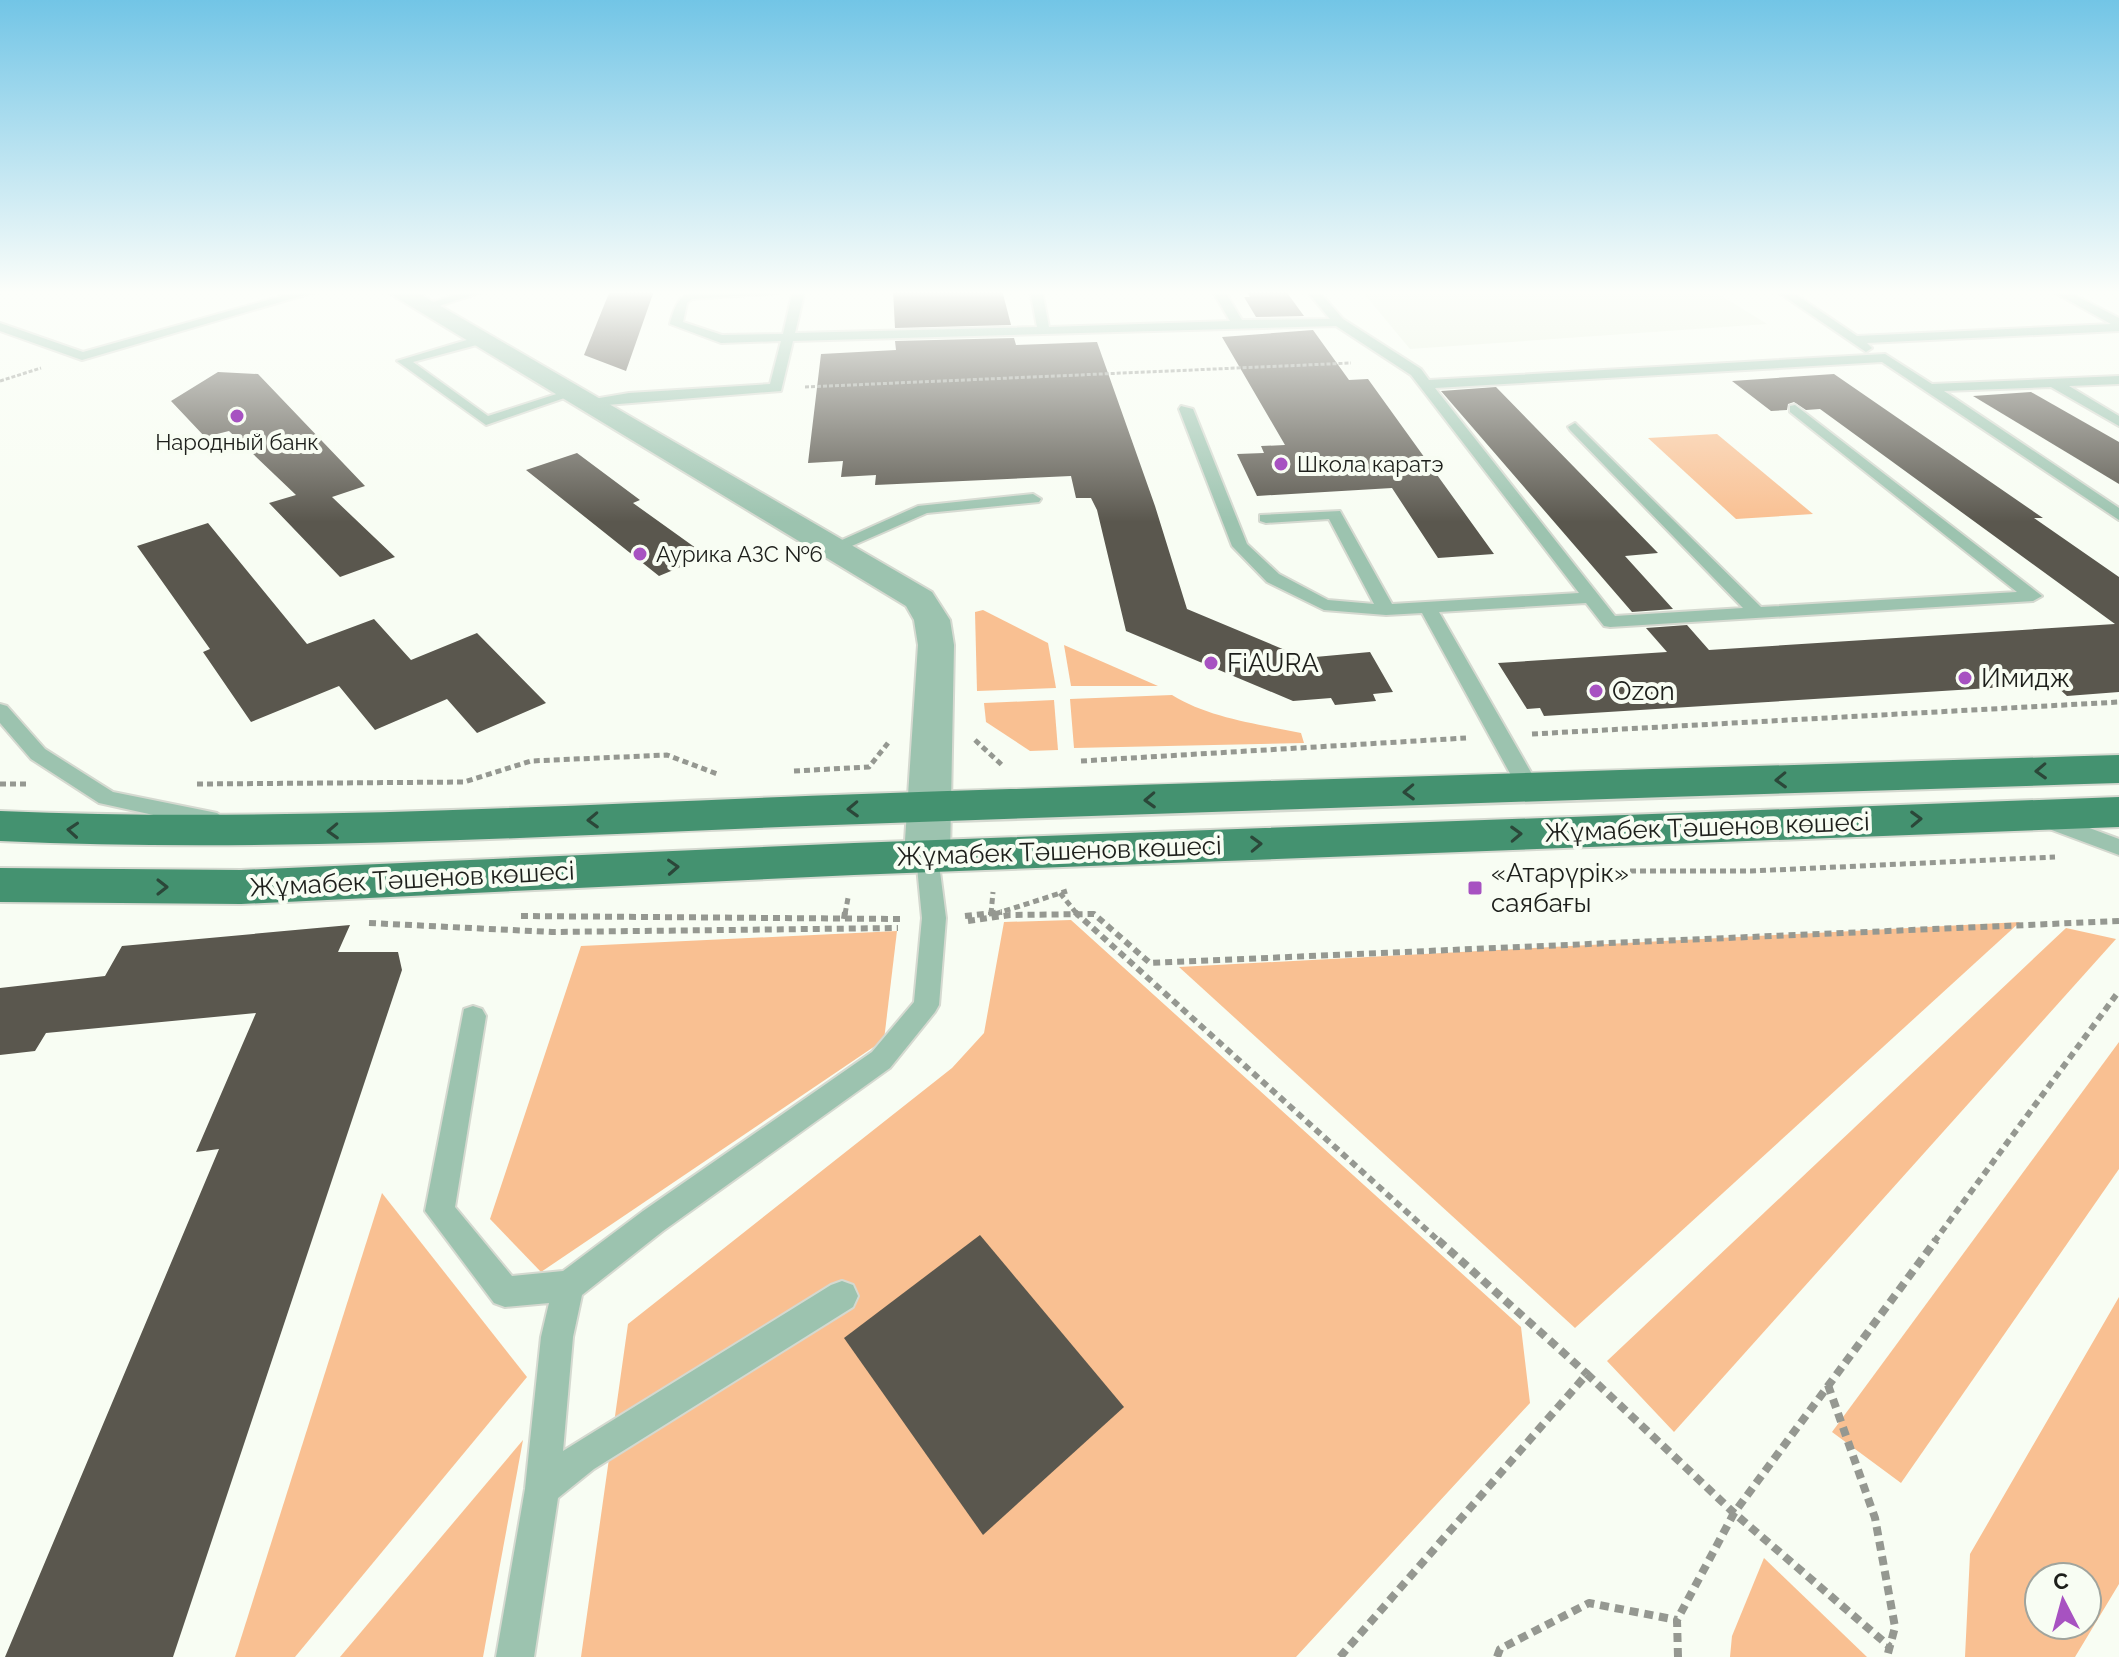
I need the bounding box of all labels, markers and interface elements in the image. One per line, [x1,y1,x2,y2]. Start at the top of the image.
marker: Народный банк [228,407,246,425]
place label: Народный банк [155,429,319,455]
place label: Школа каратэ [1297,451,1443,477]
marker: Школа каратэ [1272,455,1290,473]
place label: Аурика АЗС №6 [656,541,823,567]
marker: Аурика АЗС №6 [631,545,649,563]
place label: FiAURA [1227,648,1319,678]
marker: FiAURA [1202,654,1220,672]
place label: Имидж [1981,663,2070,693]
marker: Имидж [1956,669,1974,687]
place label: Ozon [1612,676,1675,706]
marker: Ozon [1587,682,1605,700]
one-way arrow [2034,763,2047,780]
one-way arrow [1774,771,1787,788]
one-way arrow [1402,783,1415,800]
one-way arrow [1143,791,1156,809]
one-way arrow [846,801,859,818]
street label: Жұмабек Тәшенов көшесі [1544,806,1870,848]
one-way arrow [586,811,599,828]
one-way arrow [1910,811,1923,828]
one-way arrow [66,822,79,839]
one-way arrow [326,822,339,839]
one-way arrow [1510,826,1523,843]
street label: Жұмабек Тәшенов көшесі [896,830,1222,872]
one-way arrow [1250,836,1263,853]
street label: Жұмабек Тәшенов көшесі [249,856,575,902]
place label: «Атарүрік» саябағы [1491,858,1629,918]
one-way arrow [667,859,680,876]
one-way arrow [156,878,169,896]
marker: «Атарүрік» саябағы [1466,879,1484,897]
north arrow [2023,1561,2103,1641]
text: С [2052,1567,2070,1595]

